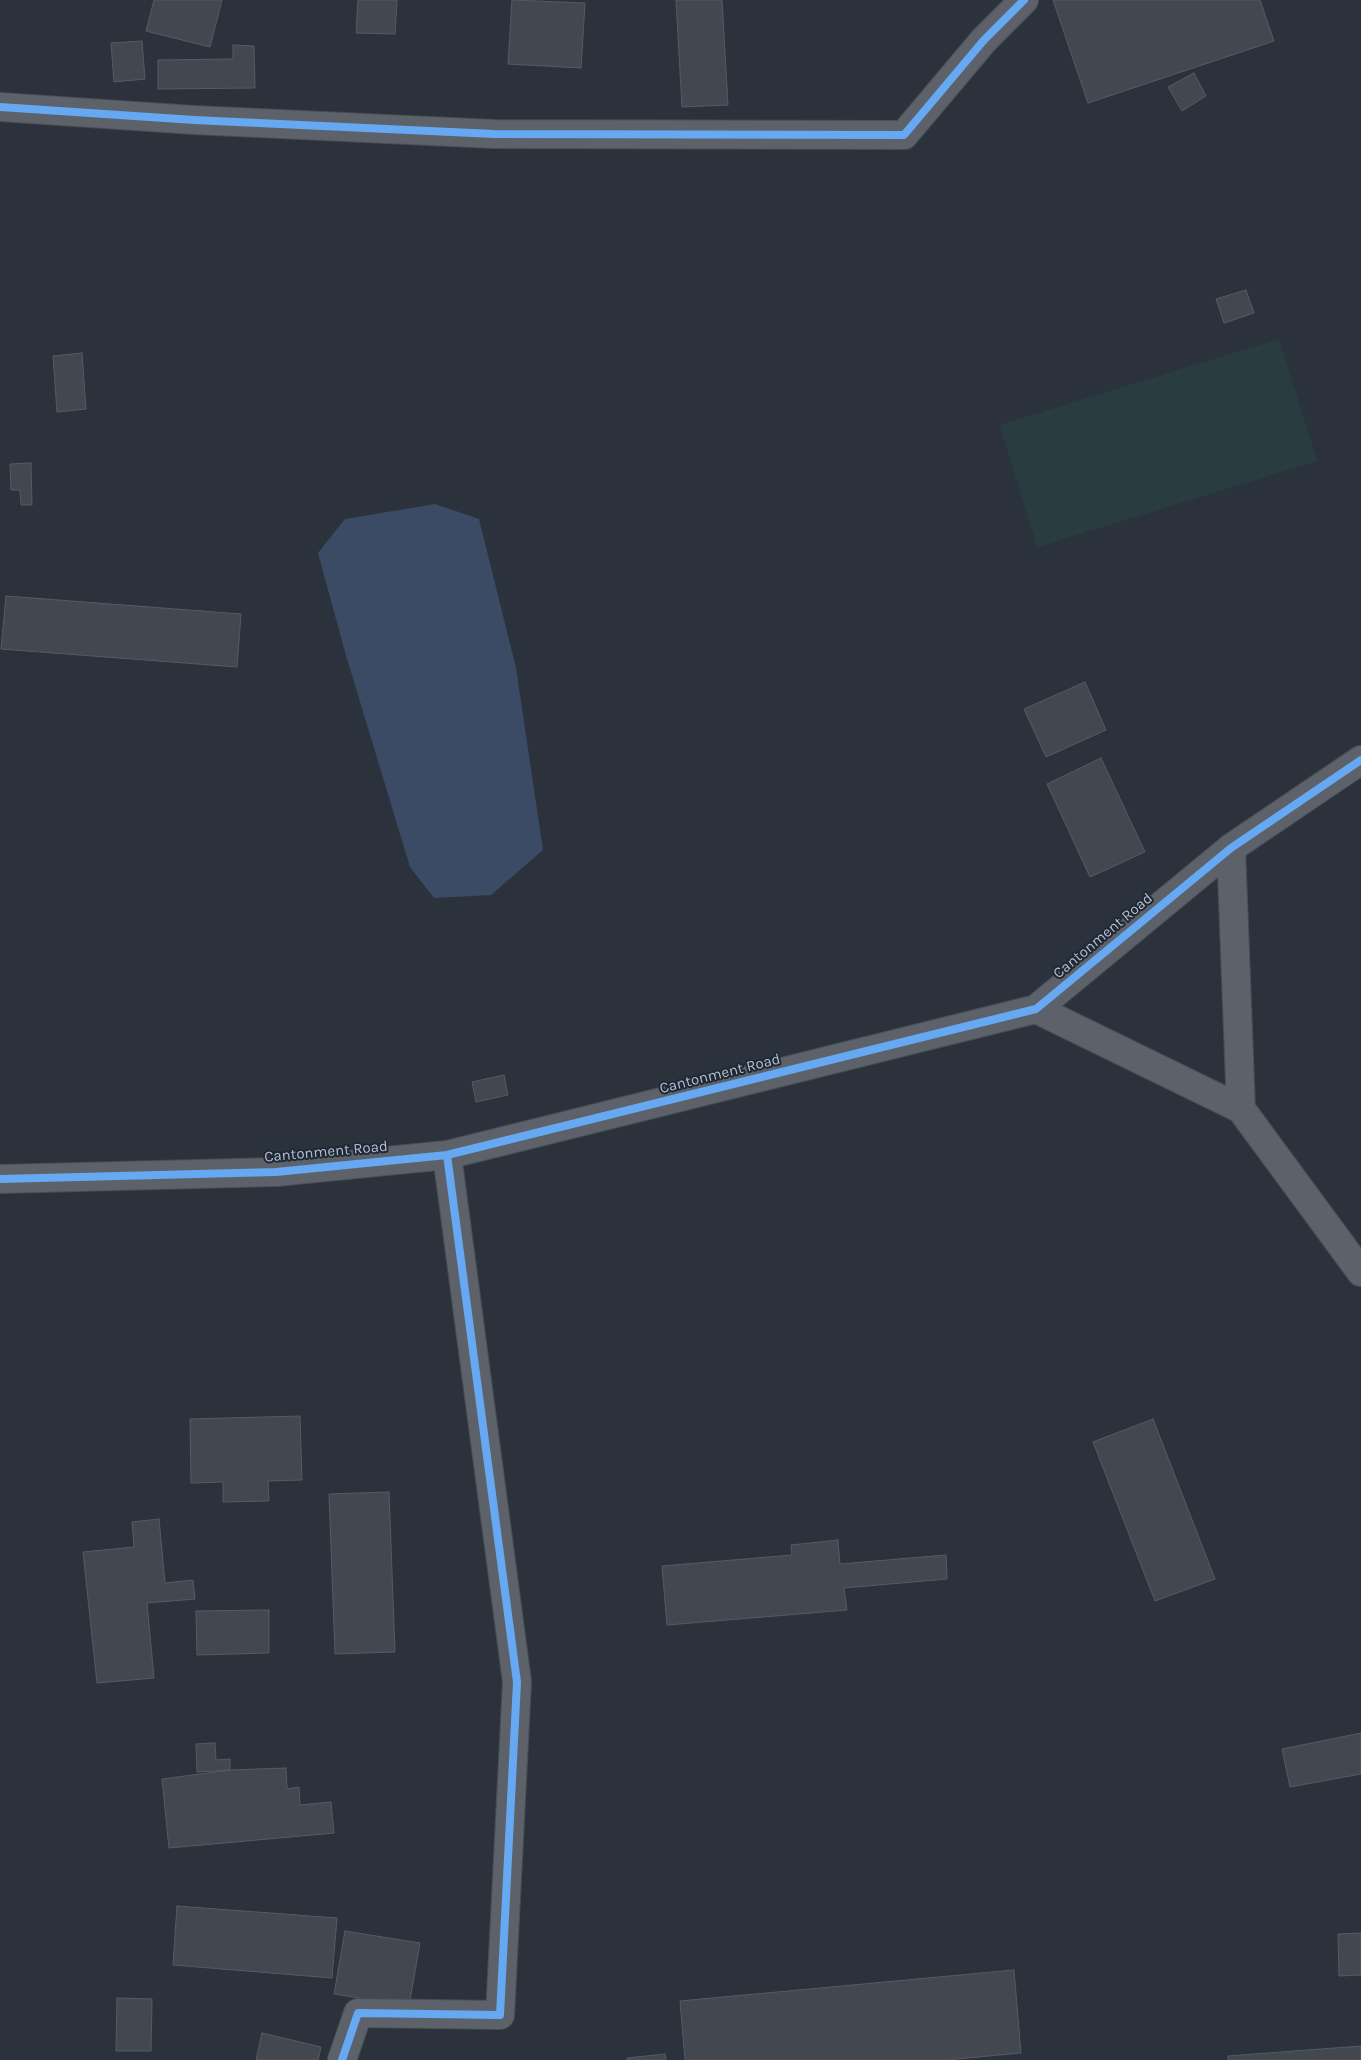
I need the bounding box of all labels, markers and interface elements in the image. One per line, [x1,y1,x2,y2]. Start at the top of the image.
street label: Cantonment Road [1050,889,1156,983]
street label: Cantonment Road [658,1050,782,1098]
street label: Cantonment Road [263,1138,389,1166]

